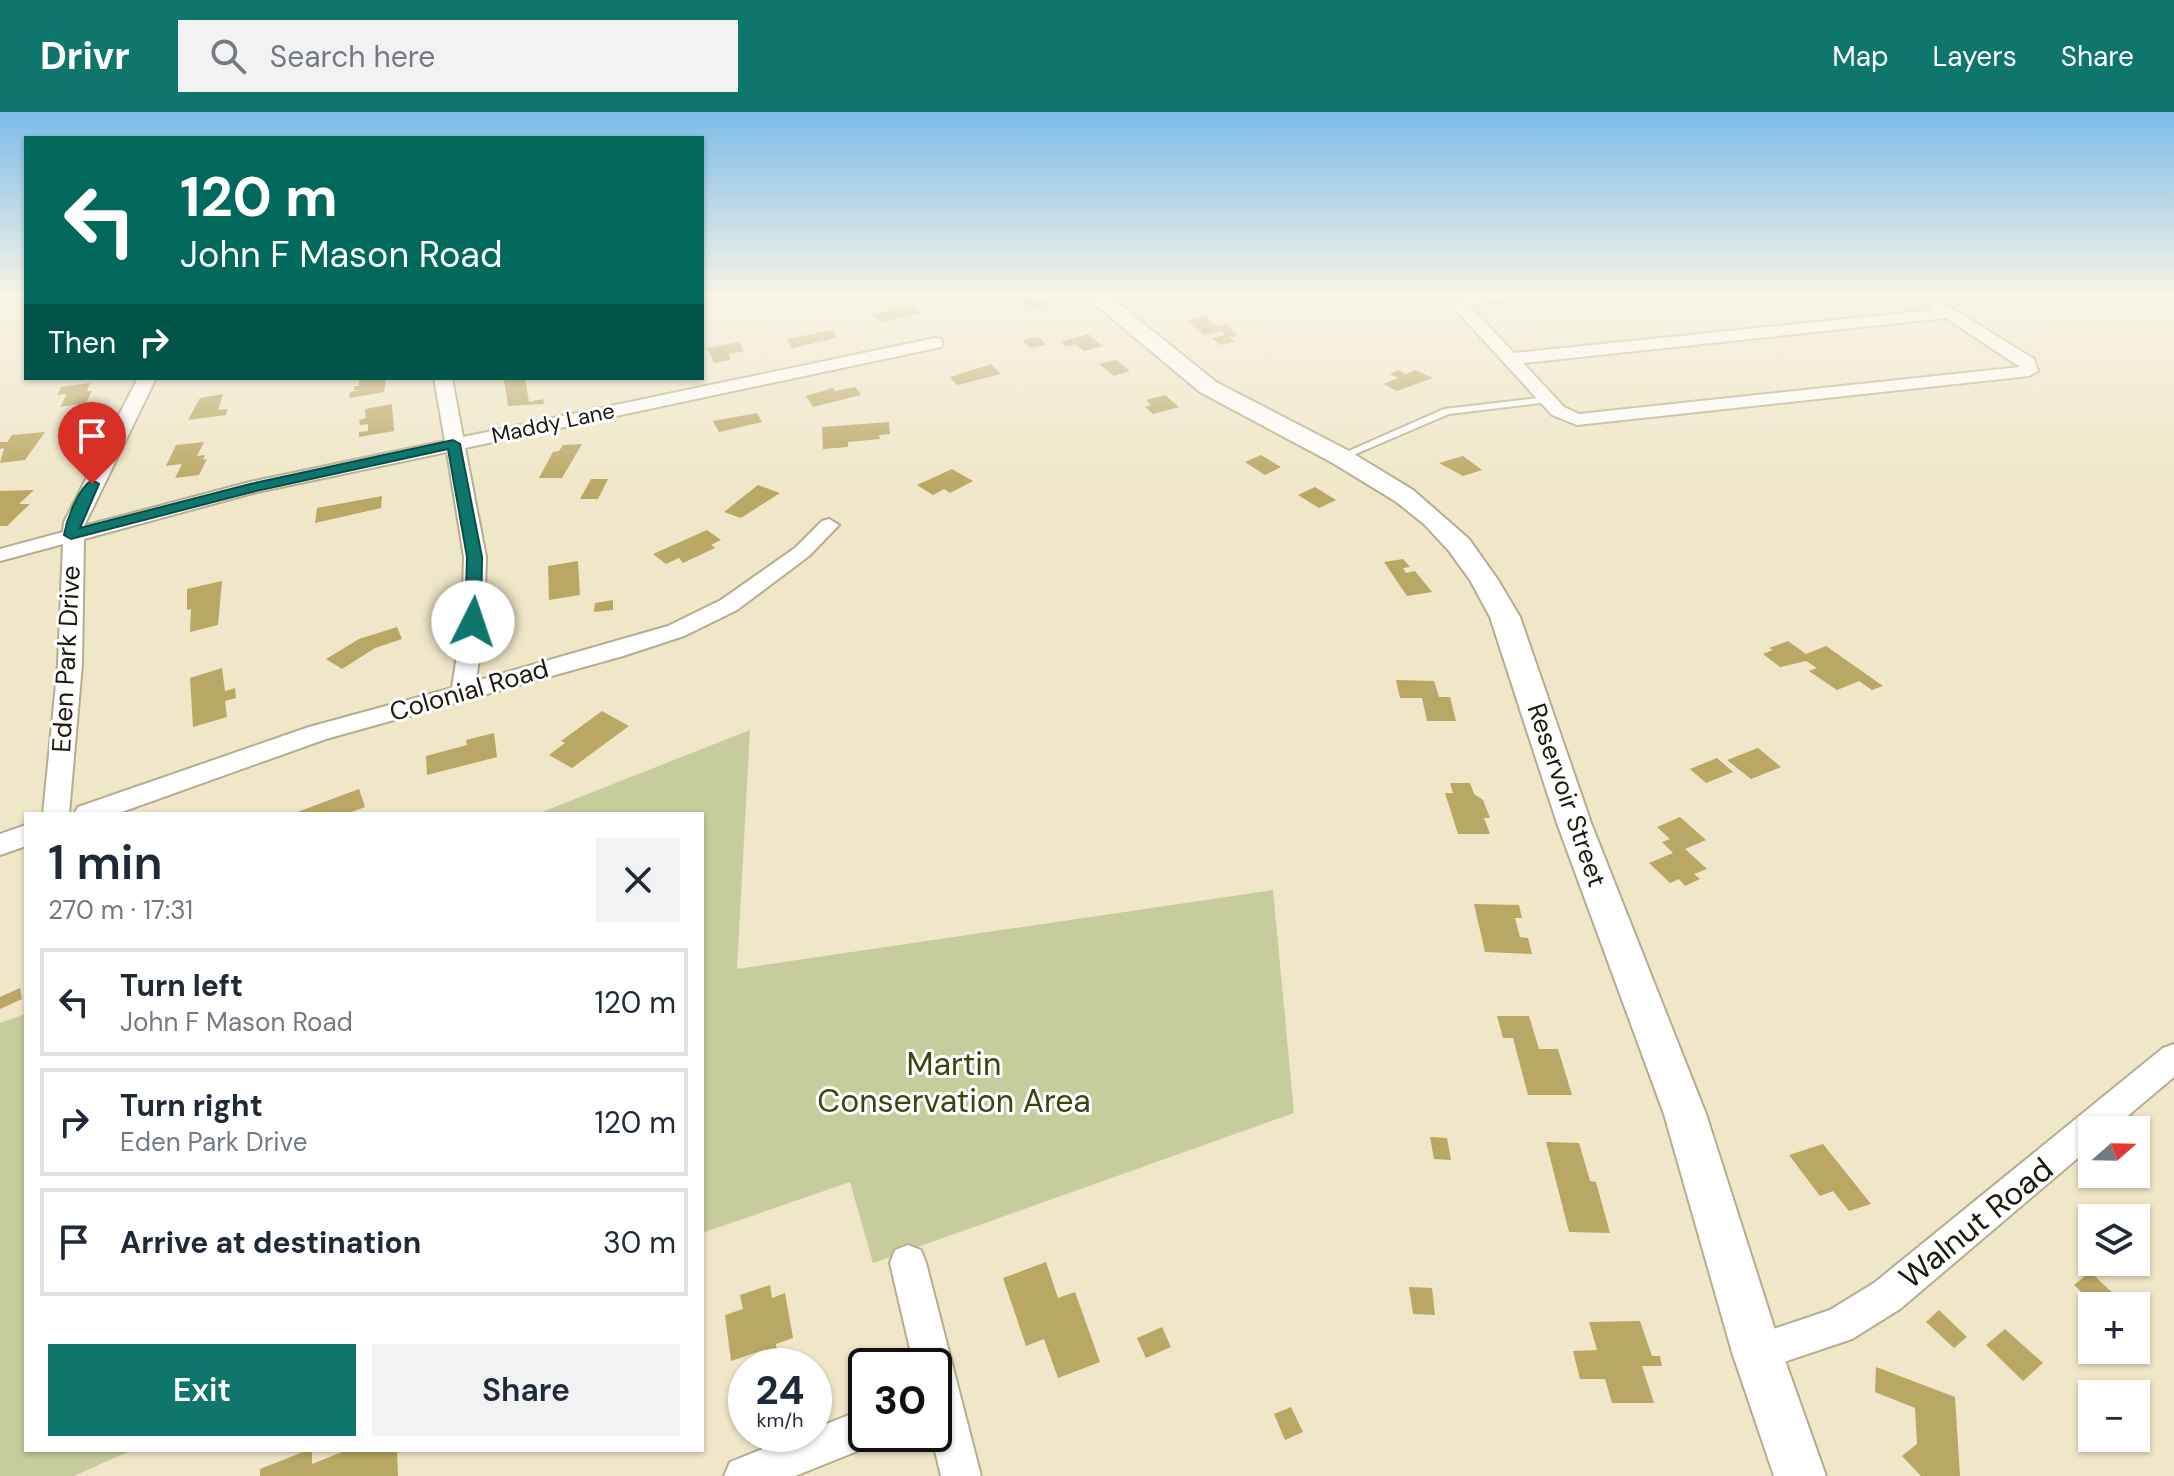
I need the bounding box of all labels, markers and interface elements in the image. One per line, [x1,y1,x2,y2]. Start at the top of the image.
search box [178,20,738,92]
text: Drivr [40,31,130,81]
icon: search [206,34,250,78]
text: Search here [270,37,435,76]
text: Map [1832,38,1889,75]
text: Layers [1933,38,2017,75]
text: Share [2061,38,2134,75]
text: 120 m [180,160,338,233]
icon: left [48,168,152,272]
text: John F Mason Road [180,231,503,278]
icon: right [132,320,176,364]
text: Then [48,323,116,362]
street label: Maddy Lane [489,396,617,450]
pin [58,402,126,484]
icon: arrive [70,414,114,458]
street label: Eden Park Drive [44,565,88,753]
position arrow [431,580,515,664]
street label: Colonial Road [386,651,552,729]
street label: Reservoir Street [1520,699,1614,891]
text: 1 min [48,831,163,894]
button: close [596,838,680,922]
text: 270 m · 17:31 [48,893,193,927]
text: Turn left [120,966,243,1005]
icon: left [52,980,96,1024]
text: 120 m [594,983,676,1022]
text: John F Mason Road [120,1005,353,1039]
park label: Martin Conservation Area [817,1043,1091,1122]
text: Turn right [120,1086,263,1125]
icon: right [52,1100,96,1144]
text: 120 m [594,1103,676,1142]
north arrow [2078,1116,2150,1188]
map controls [2078,1116,2150,1452]
text: Eden Park Drive [120,1125,307,1159]
street label: Walnut Road [1890,1148,2062,1298]
button: layers [2078,1204,2150,1276]
icon: arrive [52,1220,96,1264]
text: Arrive at destination [120,1223,421,1262]
text: 30 m [603,1223,676,1262]
button: + [2078,1292,2150,1364]
button: Exit [48,1344,356,1436]
button: Share [372,1344,680,1436]
speed limit sign: 30 [848,1348,952,1452]
text: 24 [756,1364,804,1416]
button: − [2078,1380,2150,1452]
text: km/h [756,1407,804,1433]

